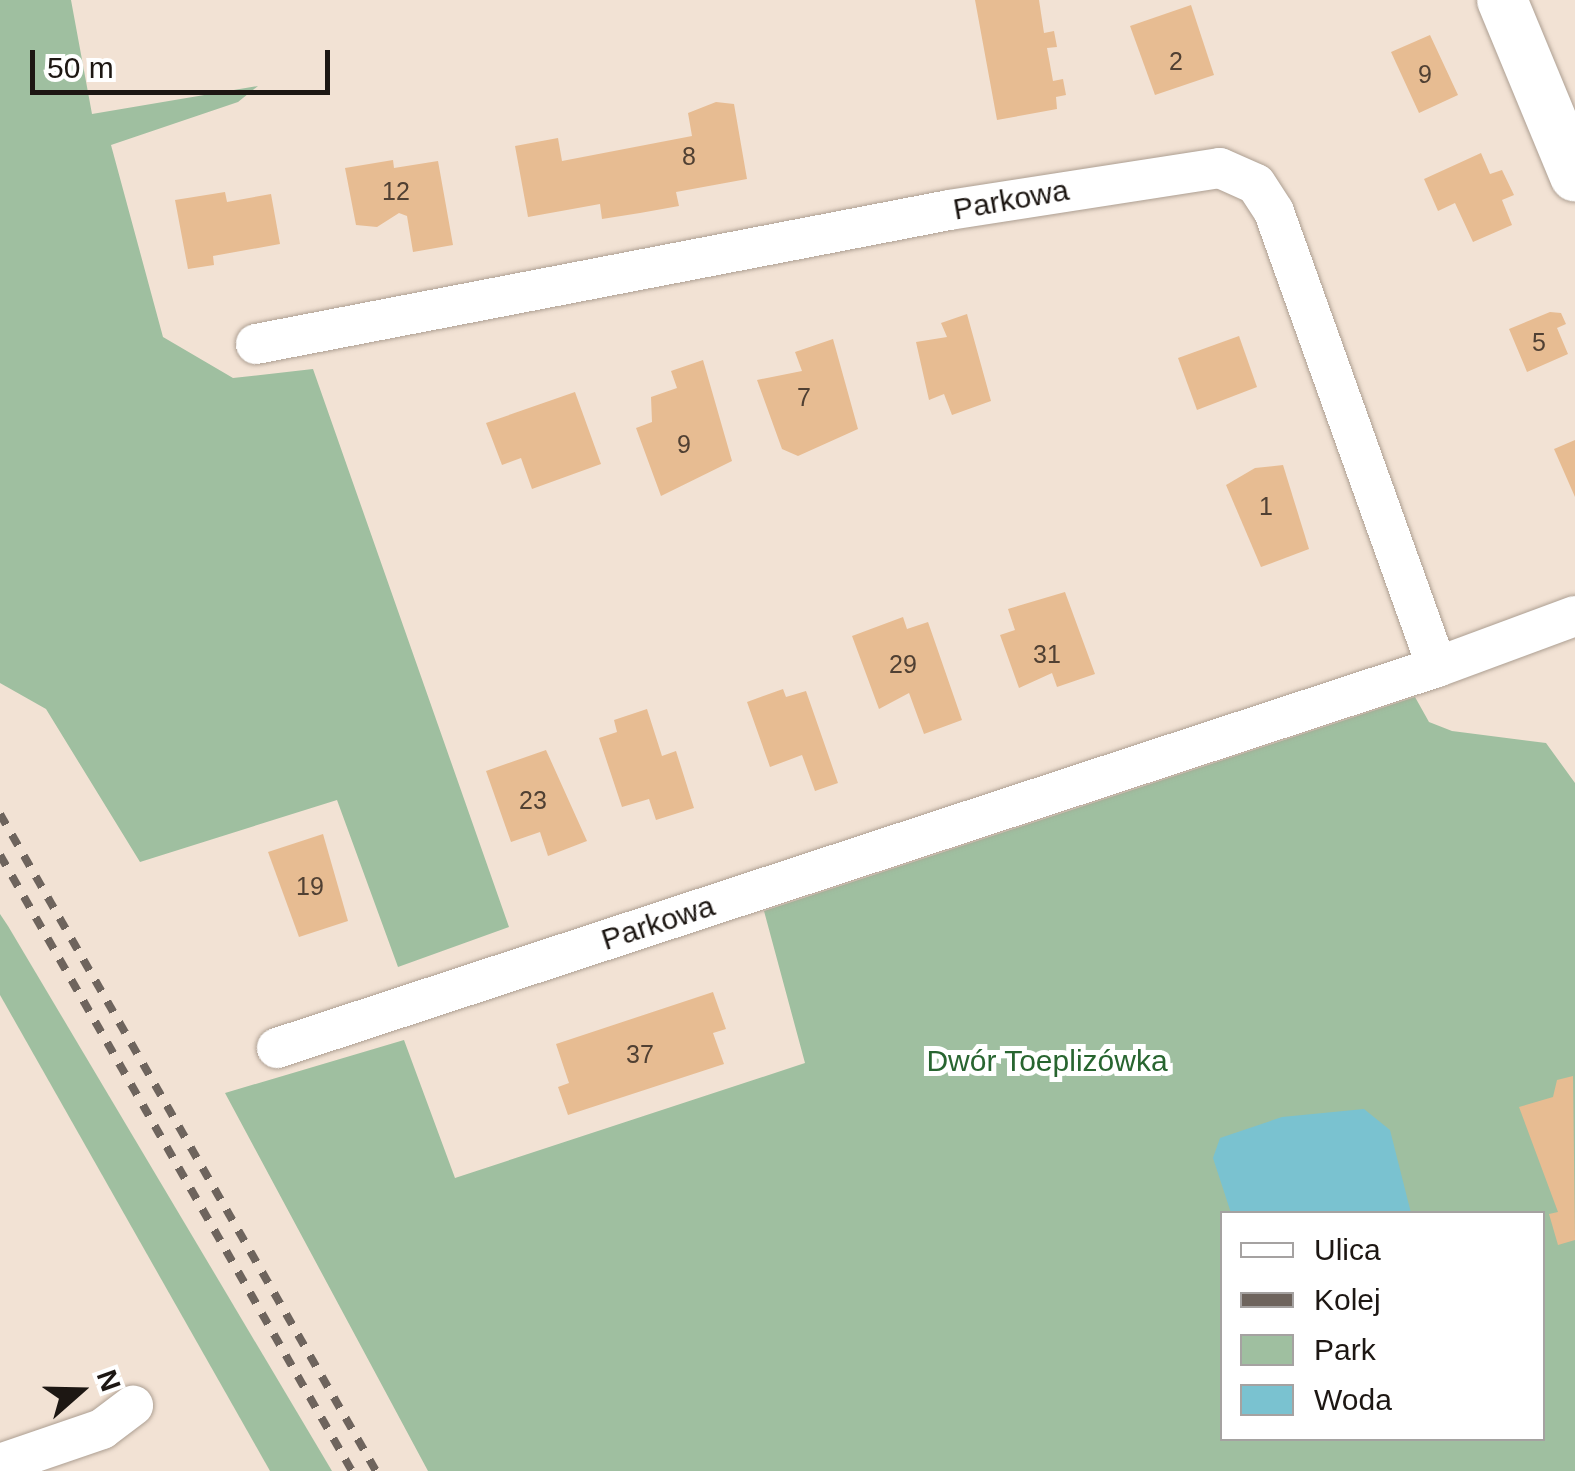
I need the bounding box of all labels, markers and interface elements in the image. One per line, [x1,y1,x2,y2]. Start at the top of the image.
scale bar [35,30,335,92]
house number: 2 [1169,46,1183,76]
text: 50 m [47,51,114,84]
house number: 9 [1418,59,1432,89]
house number: 8 [682,141,696,171]
street label: Parkowa [950,172,1072,228]
house number: 12 [382,176,410,206]
house number: 5 [1532,327,1546,357]
house number: 7 [797,382,811,412]
house number: 9 [677,429,691,459]
house number: 1 [1259,491,1273,521]
house number: 31 [1033,639,1061,669]
house number: 29 [889,649,917,679]
house number: 23 [519,785,547,815]
house number: 19 [296,871,324,901]
street label: Parkowa [597,888,719,958]
house number: 37 [626,1039,654,1069]
park label: Dwór Toeplizówka [926,1043,1168,1079]
legend [1220,1211,1545,1441]
text: Ulica [1314,1233,1381,1266]
text: Kolej [1314,1283,1381,1316]
text: Park [1314,1333,1376,1366]
north arrow [30,1341,130,1441]
text: N [91,1366,127,1395]
text: Woda [1314,1383,1392,1416]

